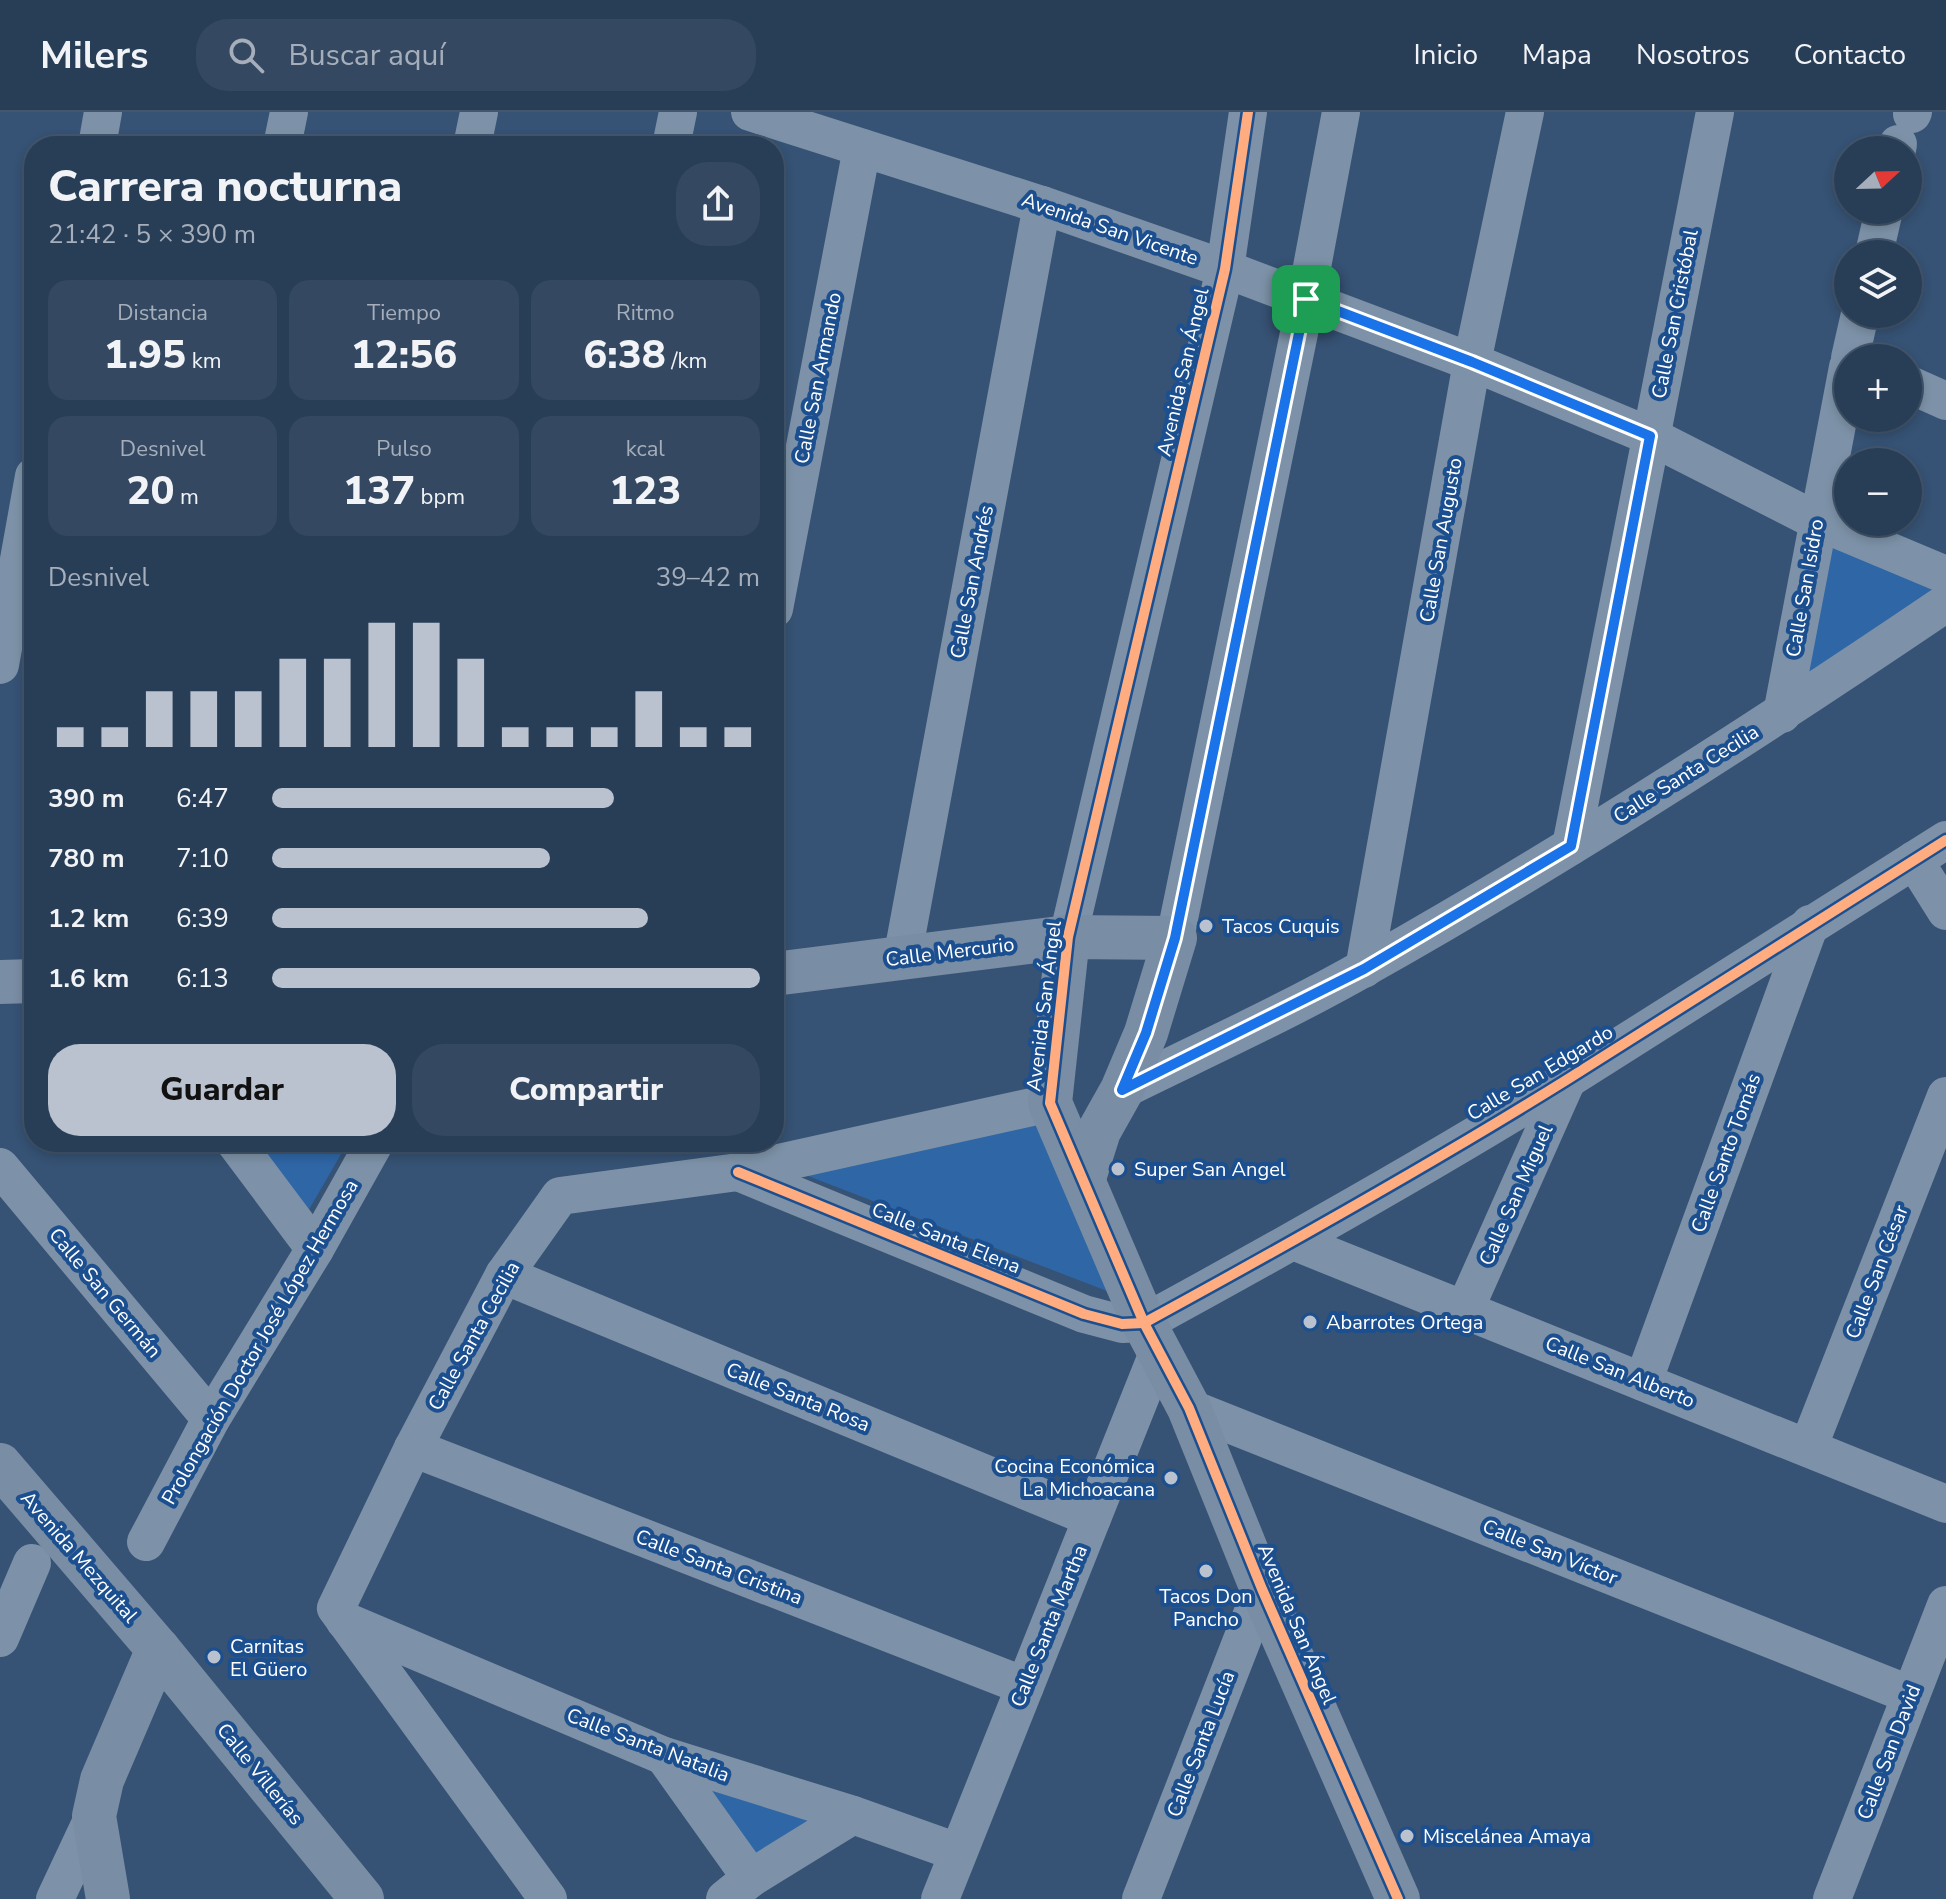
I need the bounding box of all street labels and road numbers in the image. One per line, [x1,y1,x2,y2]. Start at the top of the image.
street label: Avenida San Vicente [1018,186,1202,272]
street label: Calle San Cristóbal [1645,227,1705,401]
street label: Avenida San Ángel [1151,285,1216,459]
street label: Calle San Armando [788,290,848,466]
street label: Calle San Augusto [1413,455,1469,625]
street label: Calle San Andrés [944,503,1000,661]
street label: Calle San Isidro [1780,517,1830,659]
street label: Calle Santa Cecilia [1608,718,1764,830]
street label: Avenida San Ángel [1020,919,1068,1093]
street label: Calle Mercurio [884,931,1016,973]
street label: Calle San Edgardo [1462,1019,1618,1127]
street label: Calle Santo Tomás [1685,1070,1767,1236]
street label: Calle San Miguel [1473,1120,1559,1270]
street label: Prolongación Doctor José López Hermosa [155,1174,365,1510]
street label: Calle Santa Elena [868,1196,1024,1280]
street label: Calle San César [1839,1201,1915,1343]
street label: Calle San Germán [43,1222,167,1364]
street label: Calle Santa Cecilia [422,1257,526,1415]
street label: Calle San Alberto [1541,1330,1699,1414]
street label: Calle Santa Rosa [722,1356,874,1438]
street label: Avenida Mezquital [14,1485,144,1629]
street label: Calle San Víctor [1478,1513,1622,1591]
street label: Calle Santa Cristina [632,1523,806,1611]
street label: Avenida San Ángel [1251,1540,1343,1708]
street label: Calle Santa Martha [1004,1541,1094,1711]
street label: Calle Santa Lucía [1161,1667,1241,1821]
street label: Calle San David [1851,1681,1927,1823]
street label: Calle Santa Natalia [563,1702,733,1788]
street label: Calle Villerías [210,1717,310,1831]

